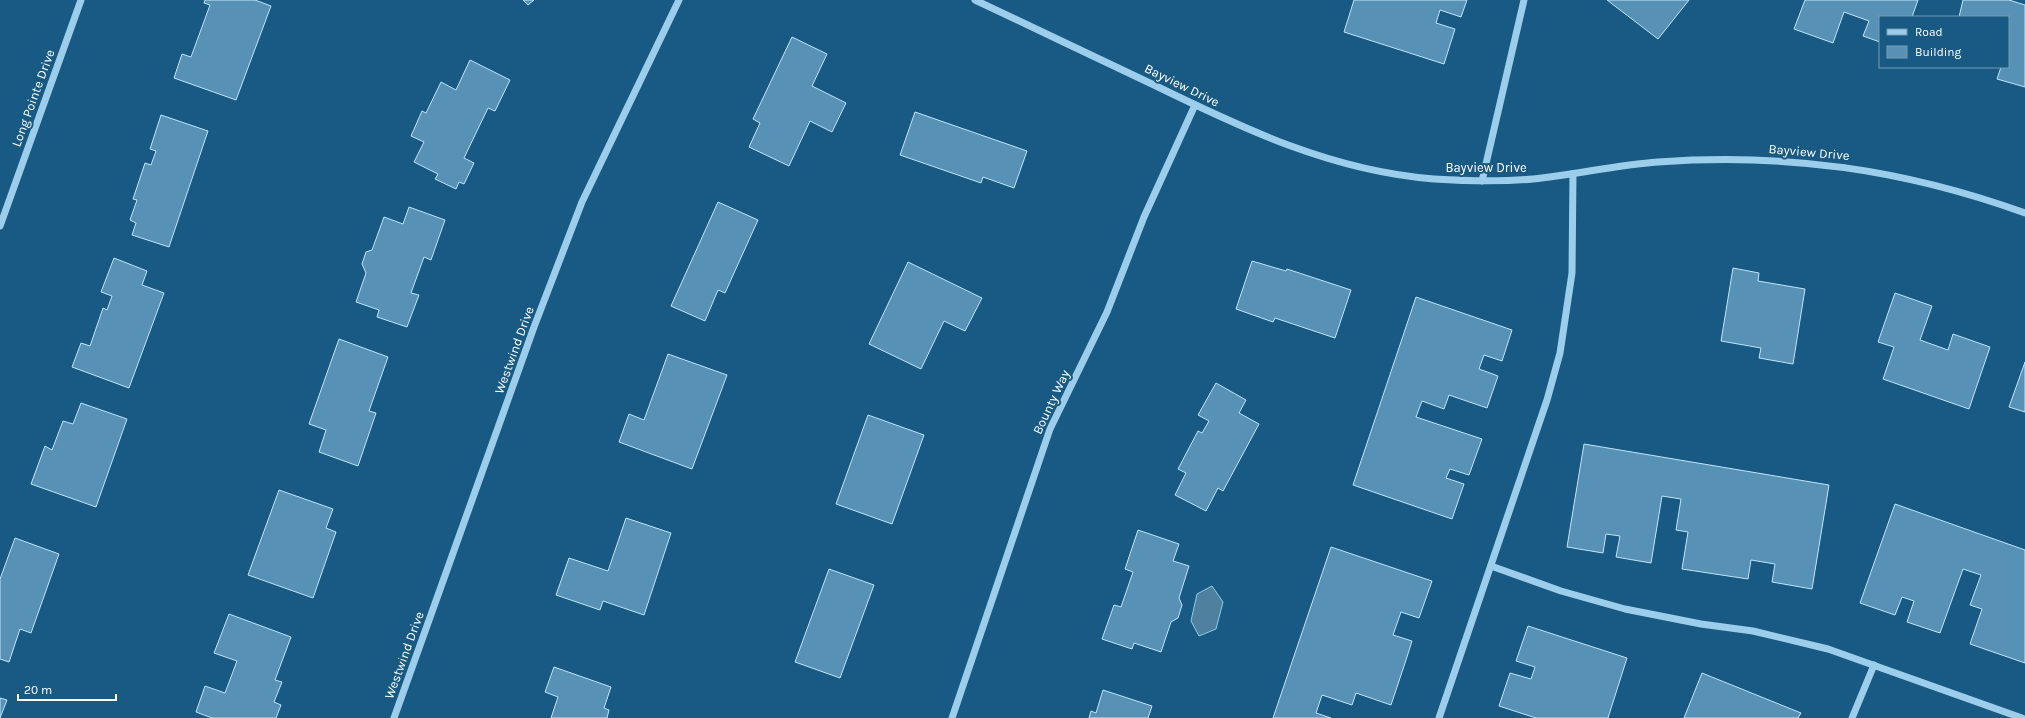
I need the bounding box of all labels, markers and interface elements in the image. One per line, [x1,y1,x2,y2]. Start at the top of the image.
legend [1879,16,2009,68]
text: Road [1915,25,1943,39]
text: Building [1915,45,1962,59]
street label: Long Pointe Drive [8,47,58,149]
street label: Bayview Drive [1142,60,1222,110]
street label: Bayview Drive [1768,141,1850,163]
street label: Bayview Drive [1445,160,1527,175]
street label: Westwind Drive [491,304,537,396]
street label: Bounty Way [1030,367,1072,437]
street label: Westwind Drive [381,609,427,701]
scale bar [18,676,116,702]
text: 20 m [24,683,52,697]

